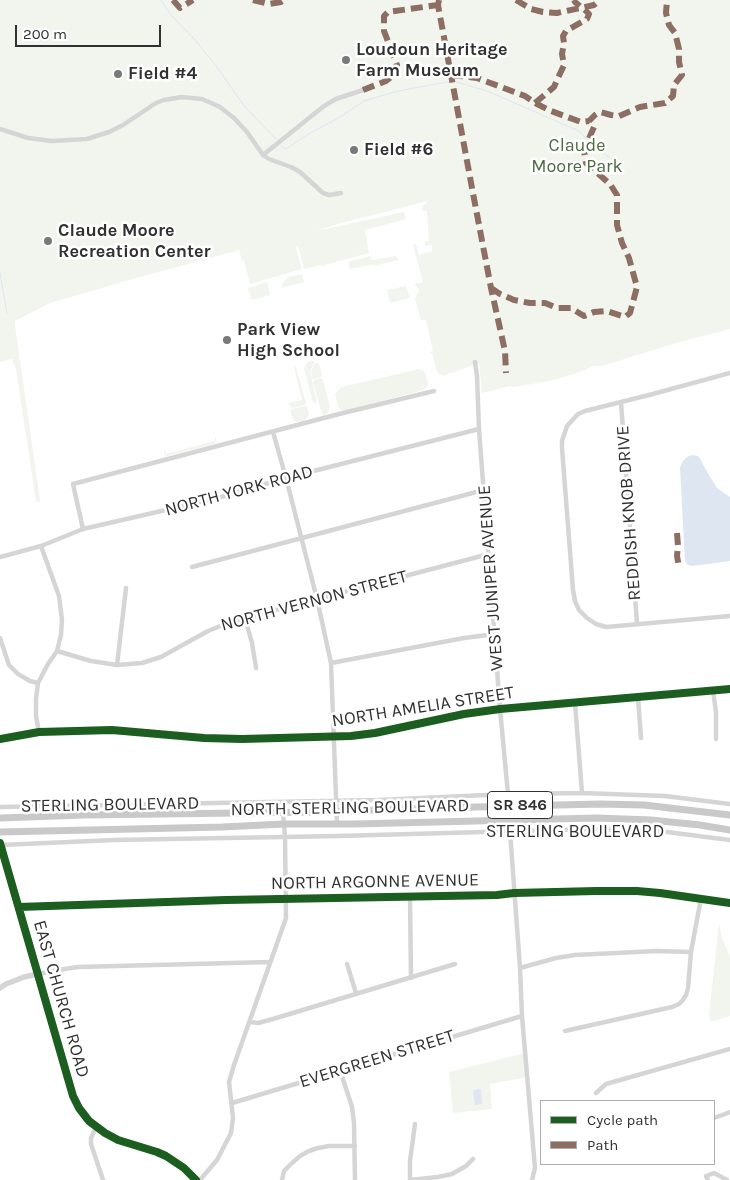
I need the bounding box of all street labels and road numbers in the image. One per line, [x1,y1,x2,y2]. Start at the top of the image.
street label: REDDISH KNOB DRIVE [612,425,646,601]
street label: NORTH YORK ROAD [163,461,315,521]
street label: WEST JUNIPER AVENUE [474,484,508,672]
street label: NORTH VERNON STREET [218,566,410,636]
street label: NORTH AMELIA STREET [330,682,516,732]
road number: SR 846 [488,792,552,818]
street label: STERLING BOULEVARD [21,793,199,817]
street label: NORTH STERLING BOULEVARD [230,795,470,821]
street label: STERLING BOULEVARD [486,821,664,843]
street label: NORTH ARGONNE AVENUE [271,869,479,895]
street label: EAST CHURCH ROAD [28,918,94,1080]
street label: EVERGREEN STREET [297,1025,457,1093]

